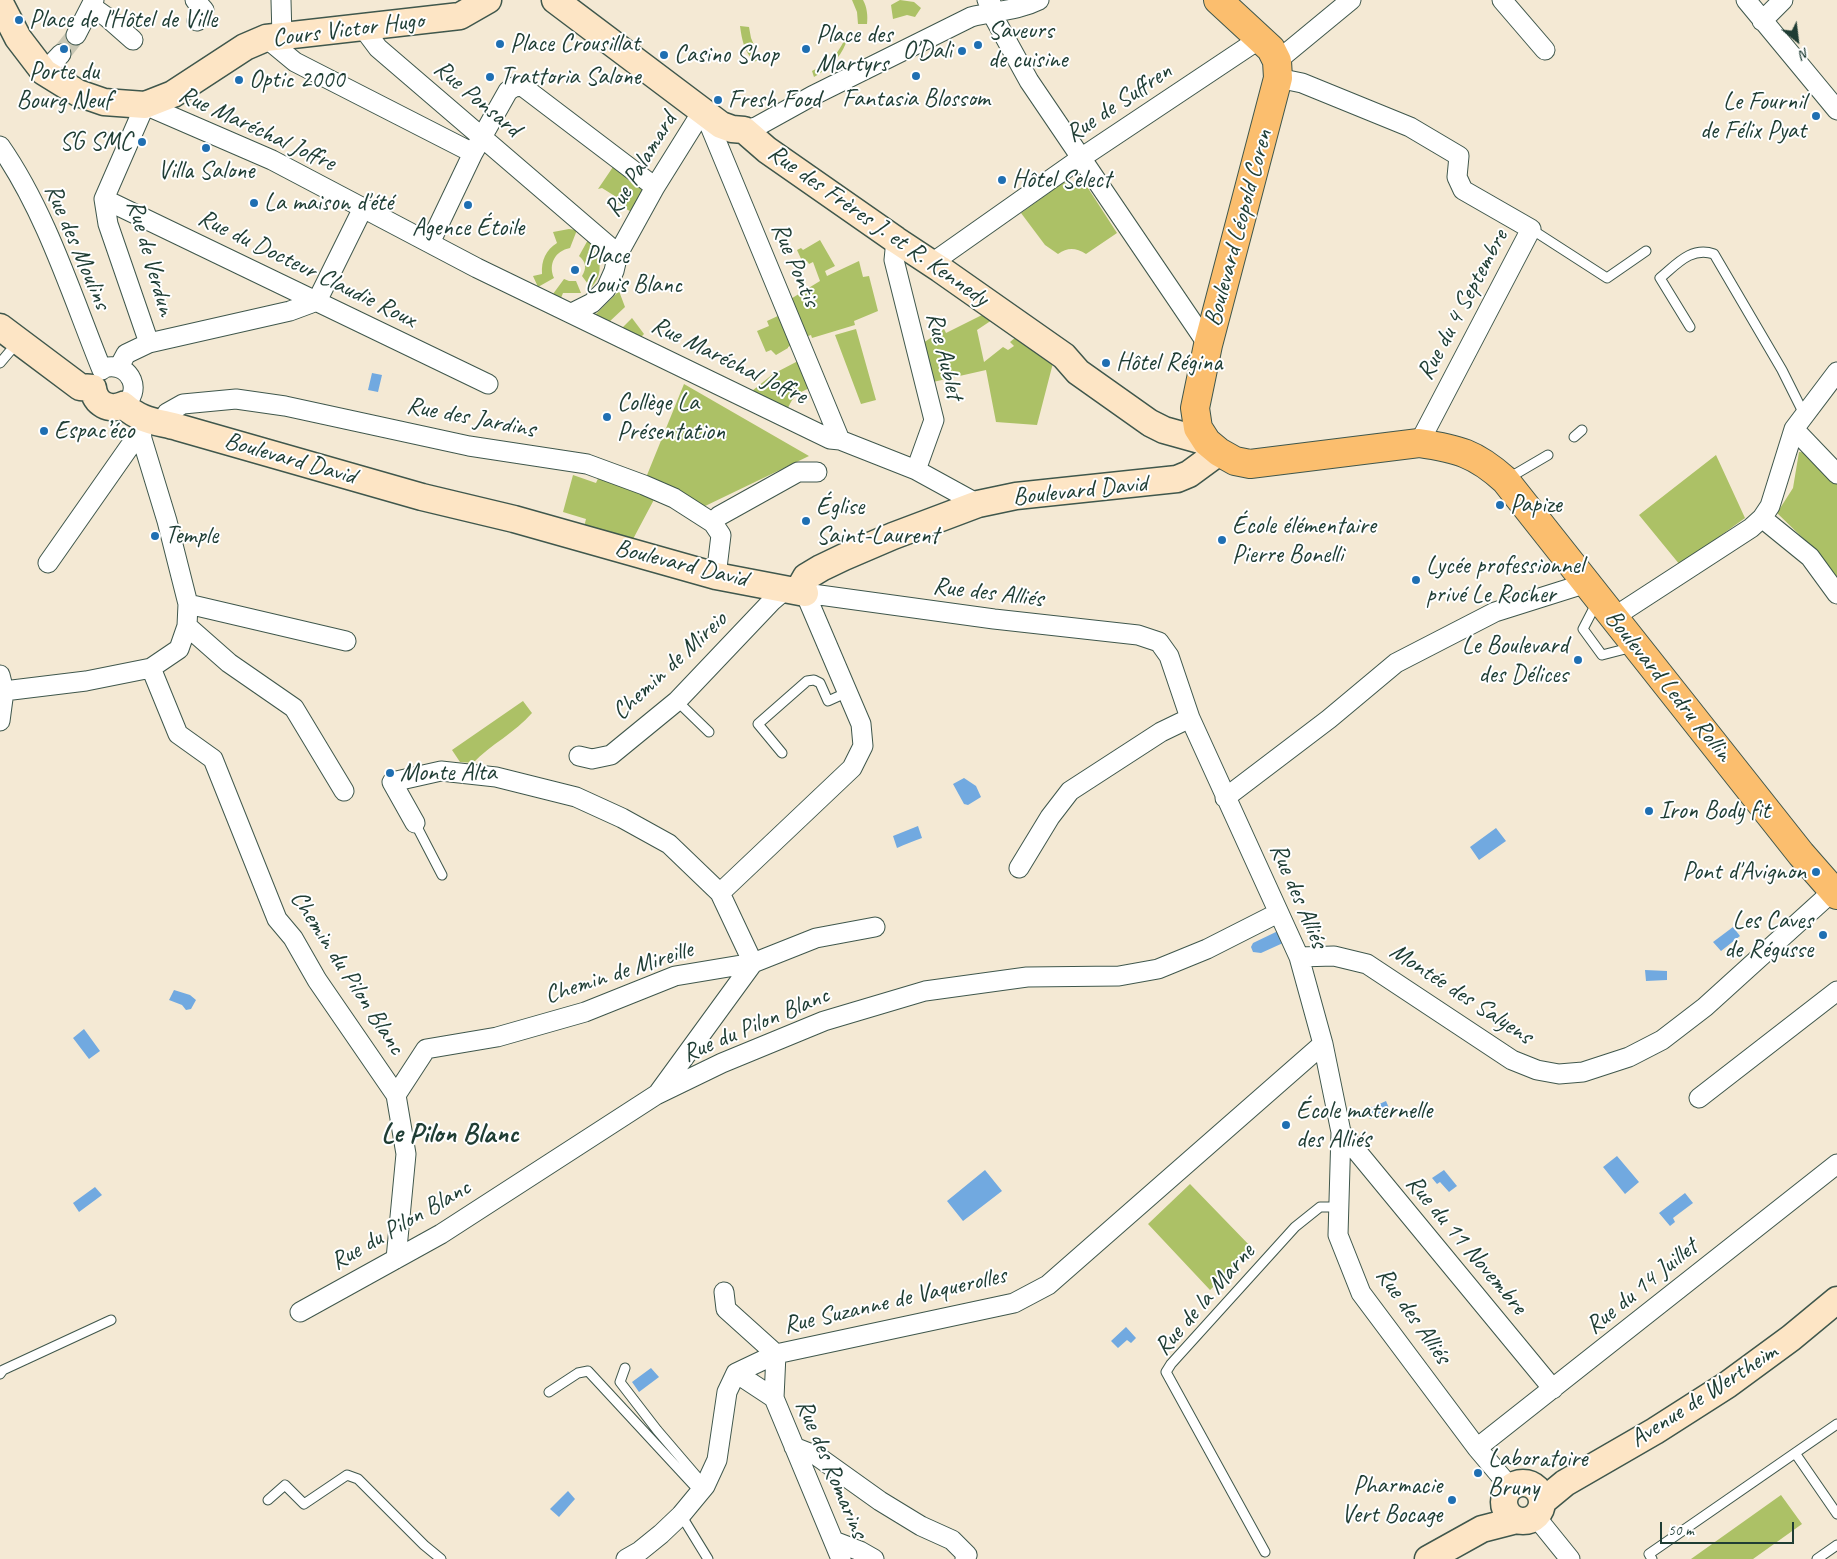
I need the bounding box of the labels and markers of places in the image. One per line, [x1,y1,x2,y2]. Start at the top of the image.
place label: Place de l'Hôtel de Ville [29,5,217,35]
marker: Place de l'Hôtel de Ville [13,14,25,26]
place label: Saveurs de cuisine [988,16,1067,75]
place label: Place des Martyrs [816,20,892,79]
place label: Place Crousillat [510,29,640,59]
place label: O'Dali [902,36,952,66]
marker: Place Crousillat [494,38,506,50]
marker: Saveurs de cuisine [972,39,984,51]
place label: Casino Shop [674,40,779,70]
marker: Porte du Bourg Neuf [58,43,70,55]
marker: Place des Martyrs [800,43,812,55]
marker: O'Dali [956,45,968,57]
marker: Casino Shop [658,49,670,61]
place label: Porte du Bourg Neuf [17,57,111,116]
place label: Trattoria Salone [500,62,641,92]
place label: Optic 2000 [249,65,344,95]
marker: Fantasia Blossom [910,70,922,82]
marker: Trattoria Salone [484,71,496,83]
marker: Optic 2000 [233,74,245,86]
place label: Fantasia Blossom [842,84,990,114]
place label: Fresh Food [728,85,820,115]
place label: Le Fournil de Félix Pyat [1700,87,1806,146]
marker: Fresh Food [712,94,724,106]
marker: Le Fournil de Félix Pyat [1810,110,1822,122]
place label: SG SMC [59,127,132,157]
marker: SG SMC [136,136,148,148]
marker: Villa Salone [200,142,212,154]
place label: Villa Salone [158,156,254,186]
place label: Hôtel Select [1012,165,1111,195]
marker: Hôtel Select [996,174,1008,186]
place label: La maison d'été [264,188,393,218]
marker: La maison d'été [248,197,260,209]
marker: Agence Étoile [462,199,474,211]
place label: Agence Étoile [412,213,524,243]
place label: Place Louis Blanc [585,241,682,300]
marker: Place Louis Blanc [569,264,581,276]
place label: Hôtel Régina [1116,348,1222,378]
marker: Hôtel Régina [1100,357,1112,369]
place label: Collège La Présentation [617,388,725,447]
marker: Collège La Présentation [601,411,613,423]
place label: Espac’éco [54,416,134,446]
marker: Espac’éco [38,425,50,437]
place label: Papize [1510,490,1562,520]
place label: Église Saint-Laurent [816,492,939,551]
marker: Papize [1494,499,1506,511]
place label: École élémentaire Pierre Bonelli [1232,511,1376,570]
marker: Église Saint-Laurent [800,515,812,527]
place label: Temple [165,521,218,551]
marker: Temple [149,530,161,542]
marker: École élémentaire Pierre Bonelli [1216,534,1228,546]
place label: Lycée professionnel privé Le Rocher [1426,551,1584,610]
marker: Lycée professionnel privé Le Rocher [1410,574,1422,586]
place label: Le Boulevard des Délices [1462,631,1568,690]
marker: Le Boulevard des Délices [1572,654,1584,666]
place label: Monte Alta [400,758,496,788]
marker: Monte Alta [384,767,396,779]
place label: Iron Body fit [1659,796,1770,826]
marker: Iron Body fit [1643,805,1655,817]
place label: Pont d'Avignon [1682,857,1806,887]
marker: Pont d'Avignon [1810,866,1822,878]
place label: Les Caves de Régusse [1724,906,1813,965]
marker: Les Caves de Régusse [1817,929,1829,941]
place label: École maternelle des Alliés [1296,1096,1432,1155]
marker: École maternelle des Alliés [1280,1119,1292,1131]
place label: Laboratoire Bruny [1488,1444,1587,1503]
marker: Laboratoire Bruny [1472,1467,1484,1479]
place label: Pharmacie Vert Bocage [1341,1471,1442,1530]
marker: Pharmacie Vert Bocage [1446,1494,1458,1506]

